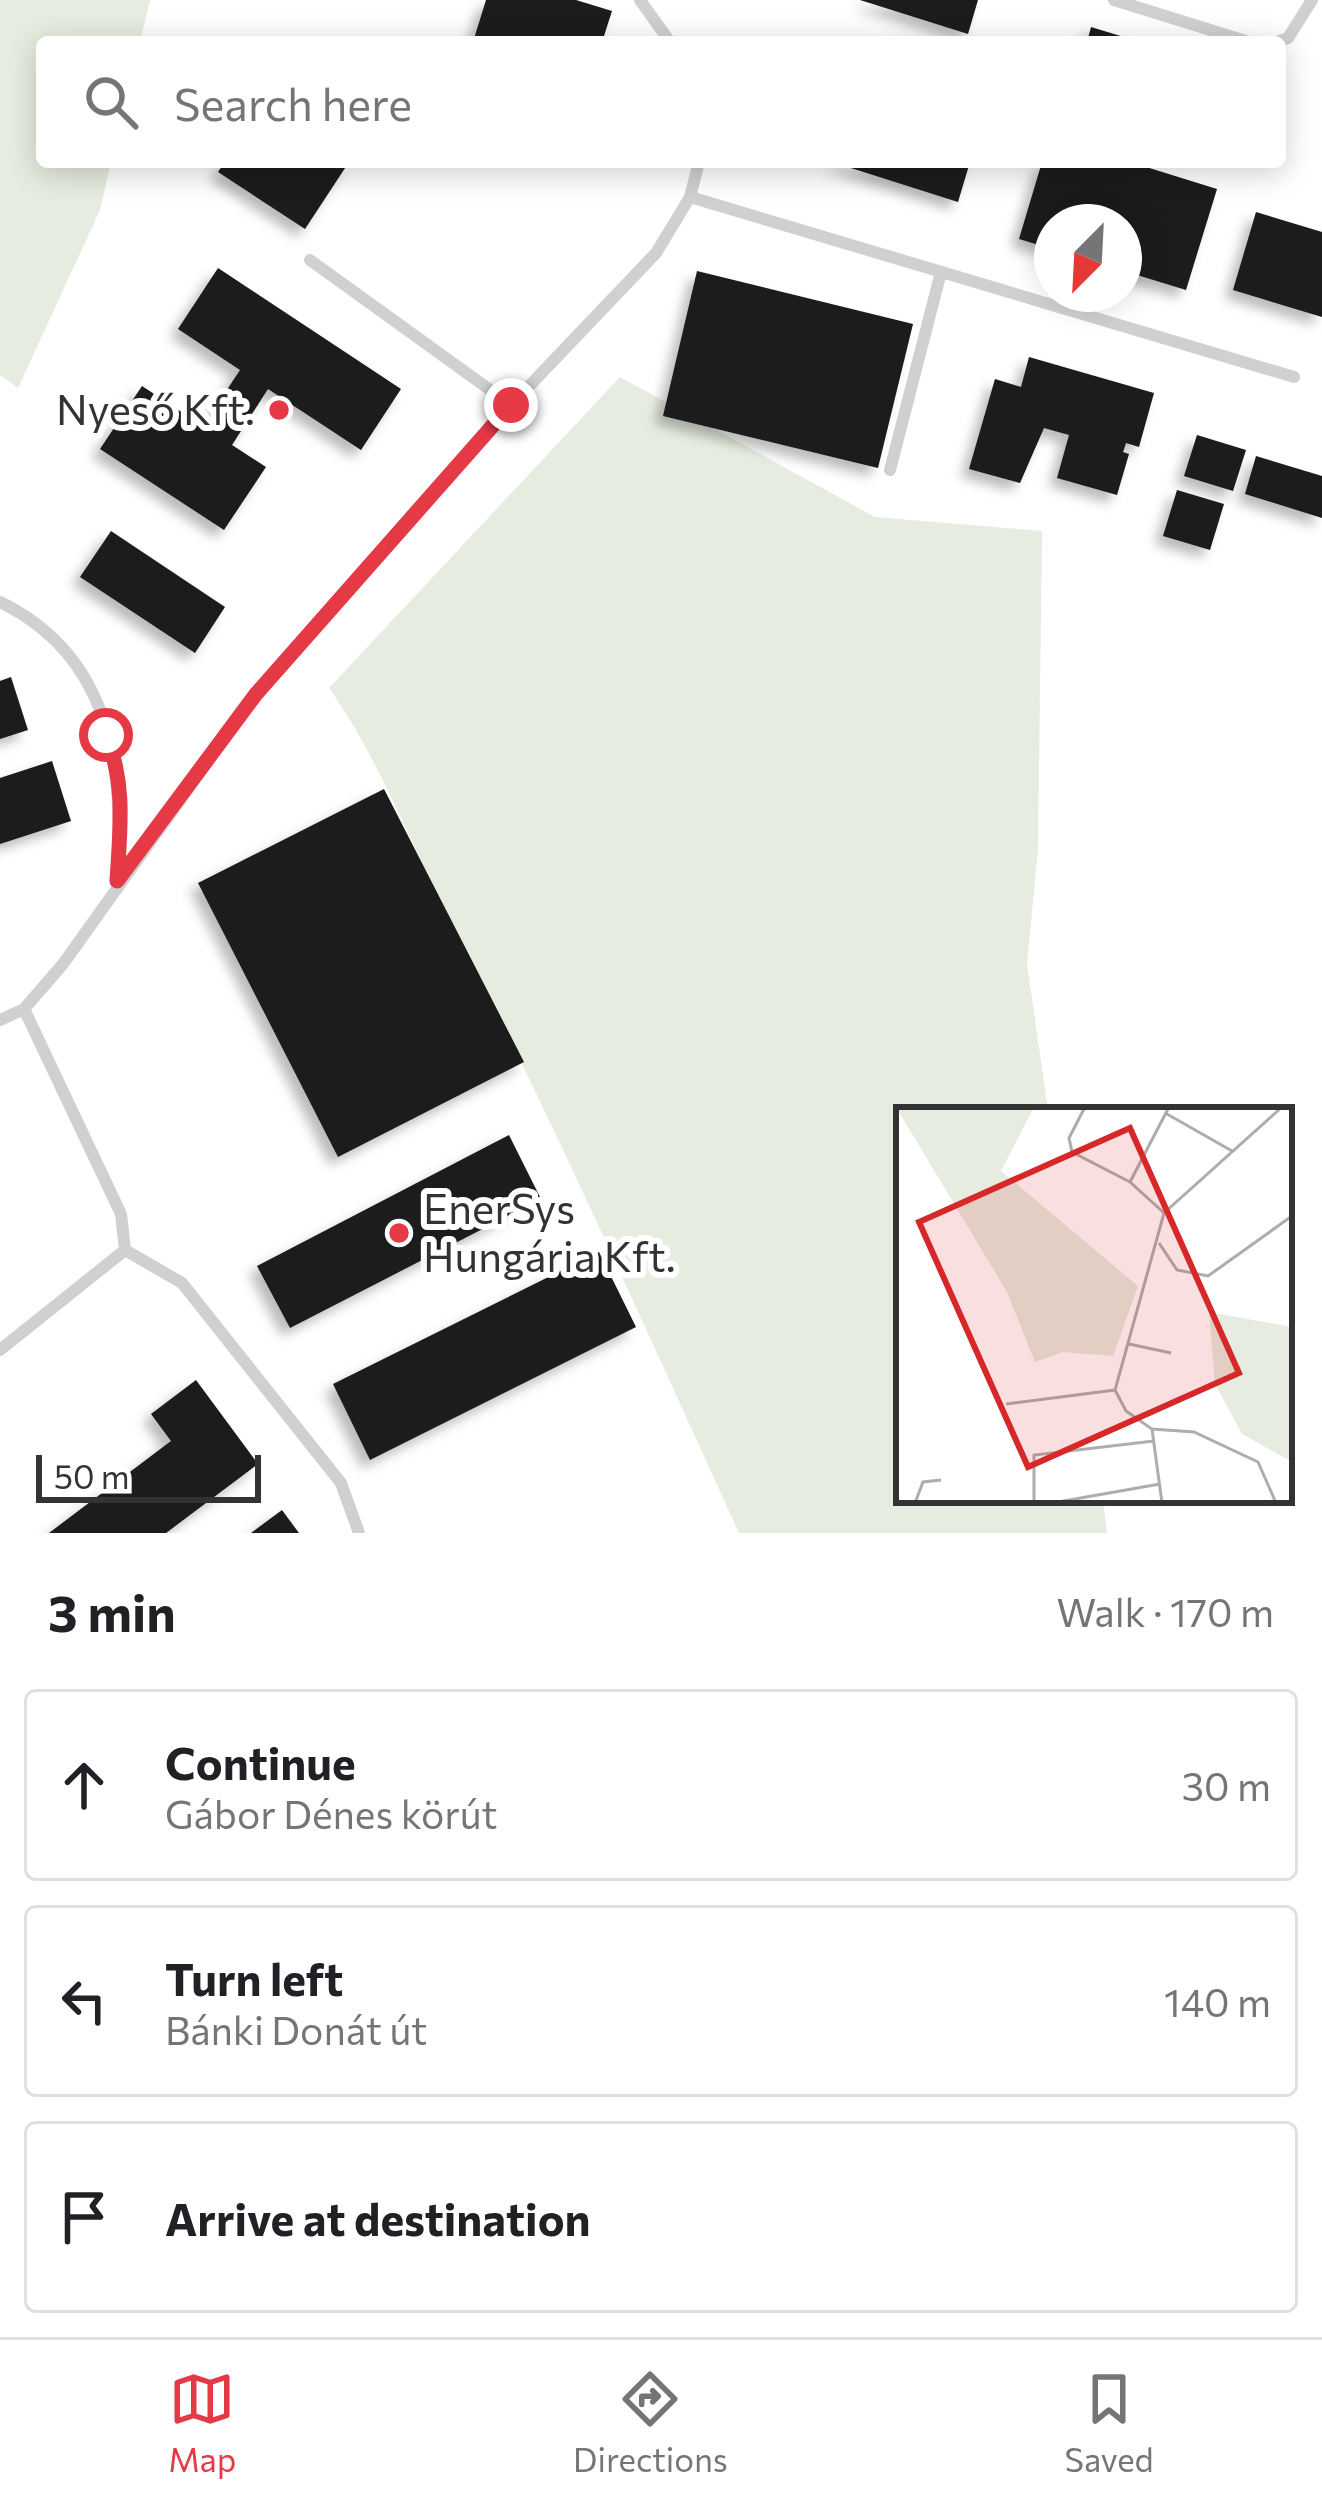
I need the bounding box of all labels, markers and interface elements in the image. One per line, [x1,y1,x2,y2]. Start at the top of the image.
search box [36,36,1286,168]
icon: search [78,69,144,135]
text: Search here [174,75,412,130]
north arrow [1034,204,1142,312]
route end [484,378,538,432]
place label: Nyeső Kft. [56,382,255,434]
marker: Nyeső Kft. [266,397,292,423]
route start [79,708,133,762]
inset map [896,1107,1292,1503]
place label: EnerSys Hungária Kft. [423,1181,676,1281]
marker: EnerSys Hungária Kft. [386,1220,412,1246]
scale bar [36,1449,261,1502]
text: 50 m [54,1455,130,1496]
text: 3 min [48,1580,176,1643]
text: Walk · 170 m [1057,1587,1274,1635]
text: Continue [165,1734,356,1789]
icon: ahead [51,1752,117,1818]
text: 30 m [1182,1761,1271,1809]
text: Gábor Dénes körút [165,1789,498,1837]
text: Turn left [165,1950,343,2005]
icon: left [51,1968,117,2034]
text: 140 m [1164,1977,1271,2025]
text: Bánki Donát út [165,2005,427,2053]
icon: arrive [51,2184,117,2250]
text: Arrive at destination [165,2190,591,2245]
tab: Map [168,2366,236,2479]
tab: Directions [573,2366,728,2479]
tab: Saved [1065,2366,1154,2479]

